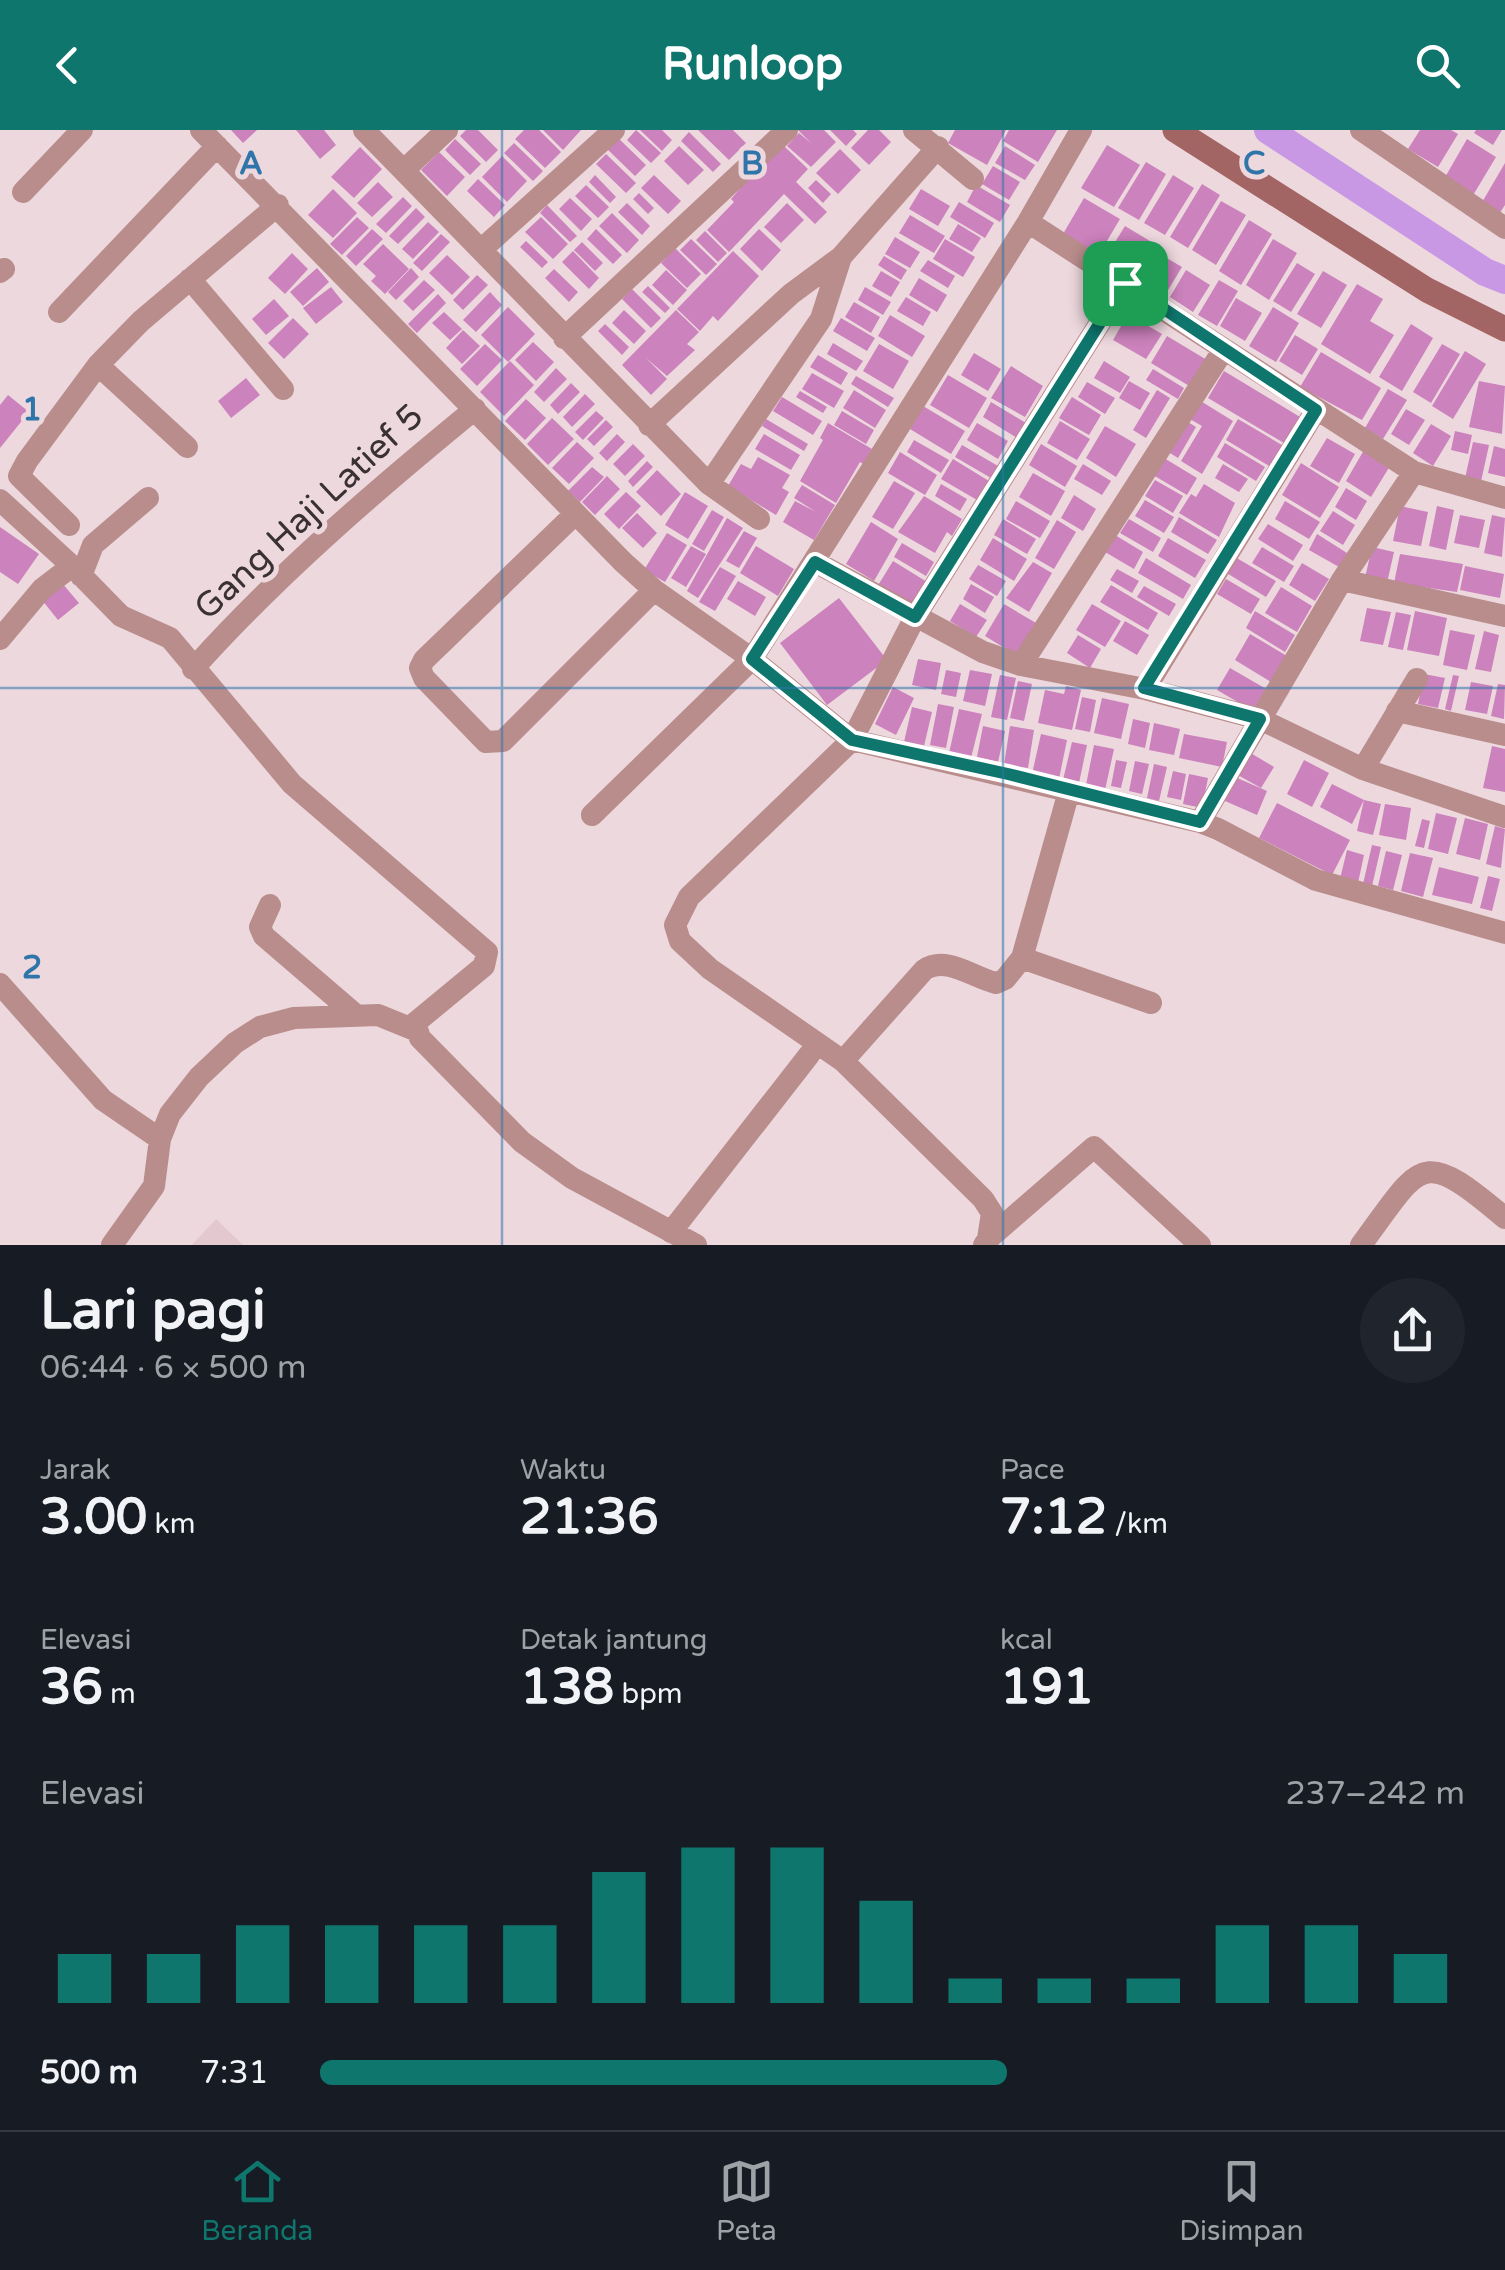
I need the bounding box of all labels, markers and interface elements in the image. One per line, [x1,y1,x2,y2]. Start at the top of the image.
icon: back [40,38,95,93]
text: Runloop [662,38,843,92]
icon: search [1410,38,1465,93]
text: A [239,145,263,183]
text: B [741,145,763,183]
text: C [1243,145,1265,183]
pin [1083,241,1168,326]
icon: arrive [1098,256,1153,311]
text: 1 [22,391,42,429]
street label: Gang Haji Latief 5 [186,395,432,629]
text: 2 [22,949,42,987]
text: Lari pagi [40,1278,266,1344]
button: share [1360,1278,1465,1383]
text: 06:44 · 6 × 500 m [40,1349,306,1387]
text: Jarak [40,1453,111,1487]
text: Waktu [520,1453,606,1487]
text: Pace [1000,1453,1064,1487]
text: 3.00 [40,1487,147,1547]
text: 21:36 [520,1487,659,1547]
text: 7:12 [1000,1487,1107,1547]
text: km [147,1507,195,1541]
text: /km [1107,1507,1168,1541]
text: Elevasi [40,1623,131,1657]
text: Detak jantung [520,1623,707,1657]
text: kcal [1000,1623,1053,1657]
text: 36 [40,1657,103,1717]
text: 138 [520,1657,614,1717]
text: 191 [1000,1657,1094,1717]
text: m [103,1677,136,1711]
text: bpm [614,1677,683,1711]
text: Elevasi [40,1775,144,1813]
text: 237–242 m [1285,1775,1465,1813]
text: 500 m [40,2054,138,2092]
text: 7:31 [200,2054,269,2092]
tab: Beranda [201,2154,313,2248]
tab: Peta [716,2154,777,2248]
tab: Disimpan [1179,2154,1304,2248]

